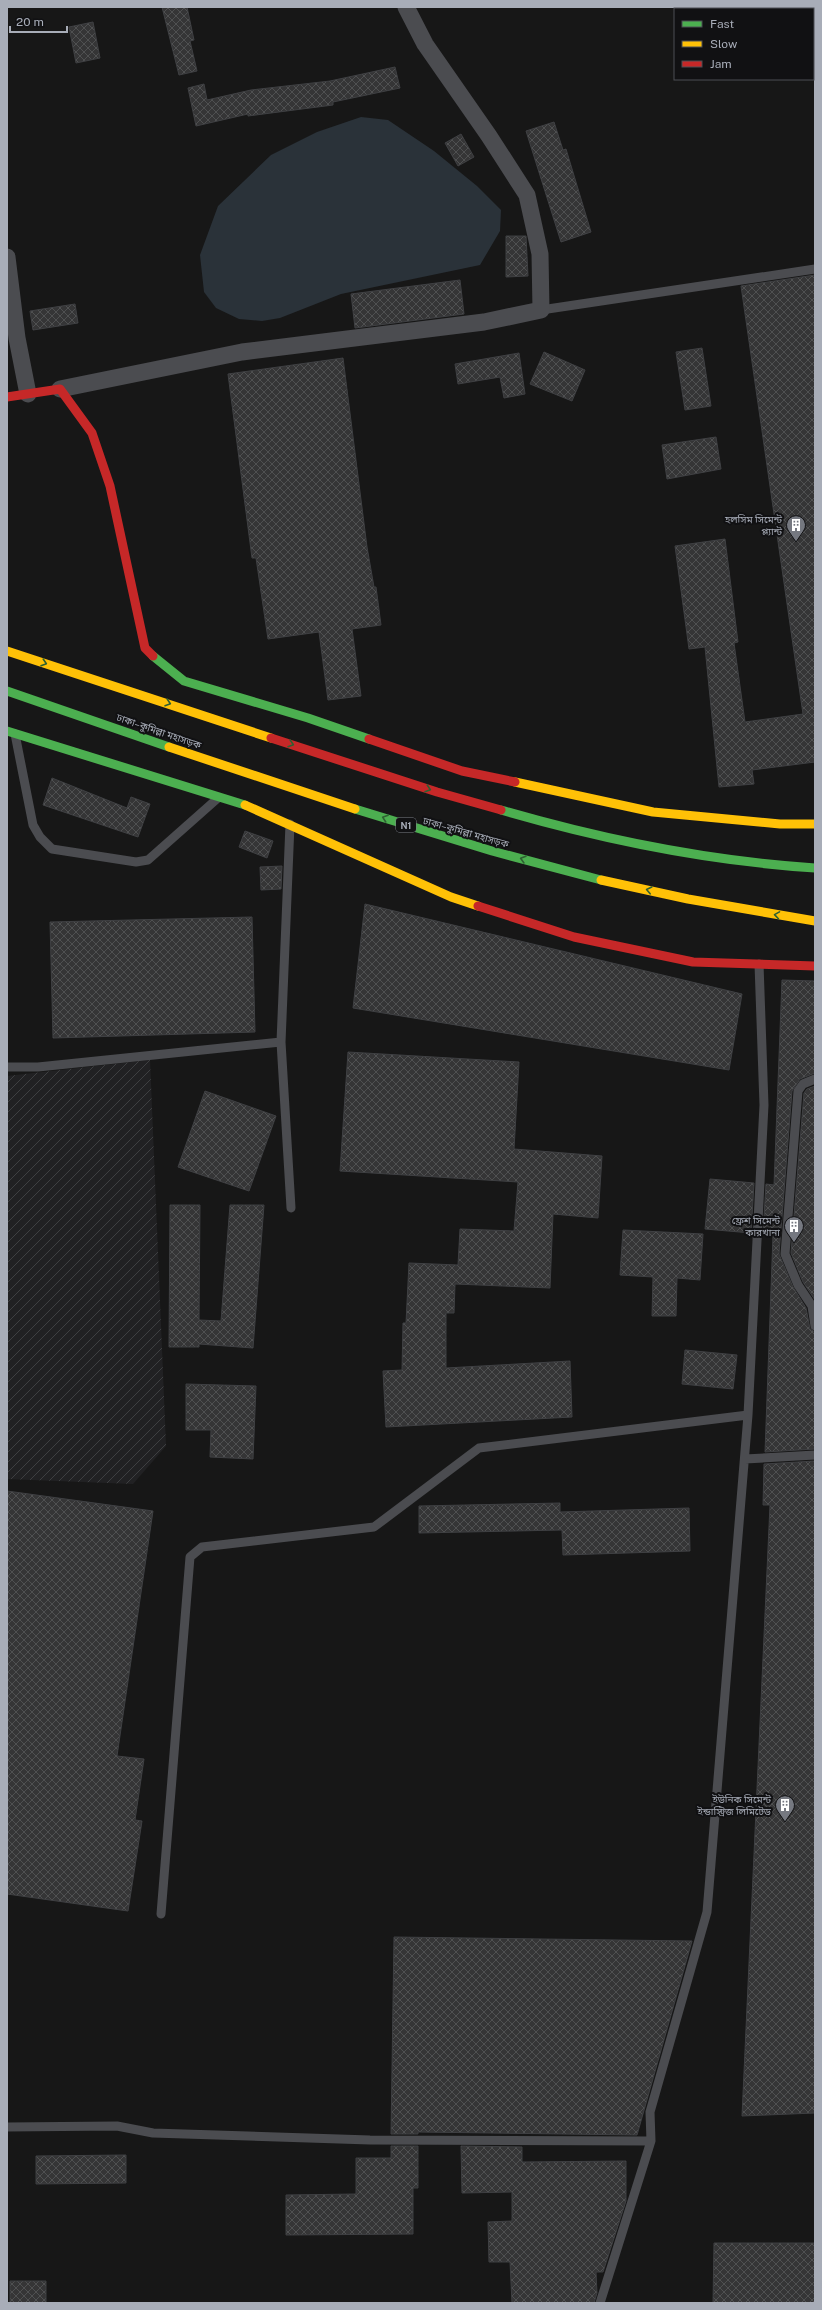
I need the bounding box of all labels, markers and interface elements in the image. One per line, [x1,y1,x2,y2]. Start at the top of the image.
scale bar [10,8,67,34]
legend [674,8,814,80]
text: 20 m [16,15,44,29]
text: Fast [710,17,735,31]
text: Slow [710,37,738,51]
text: Jam [710,57,732,71]
place label: হলসিম সিমেন্ট প্ল্যান্ট [724,513,782,537]
building icon: হলসিম সিমেন্ট প্ল্যান্ট [785,514,807,542]
one-way arrow [40,658,47,667]
one-way arrow [164,699,171,707]
street label: ঢাকা–কুমিল্লা মহাসড়ক [114,711,204,752]
one-way arrow [287,739,294,748]
one-way arrow [424,784,431,793]
one-way arrow [381,814,388,823]
street label: ঢাকা–কুমিল্লা মহাসড়ক [421,814,511,851]
road number: N1 [396,818,416,832]
one-way arrow [519,855,526,864]
one-way arrow [646,887,652,895]
one-way arrow [773,911,780,919]
place label: ফ্রেশ সিমেন্ট কারখানা [732,1214,780,1238]
building icon: ফ্রেশ সিমেন্ট কারখানা [783,1215,805,1243]
place label: ইউনিক সিমেন্ট ইন্ডাস্ট্রিজ লিমিটেড [697,1793,772,1817]
building icon: ইউনিক সিমেন্ট ইন্ডাস্ট্রিজ লিমিটেড [774,1794,796,1822]

